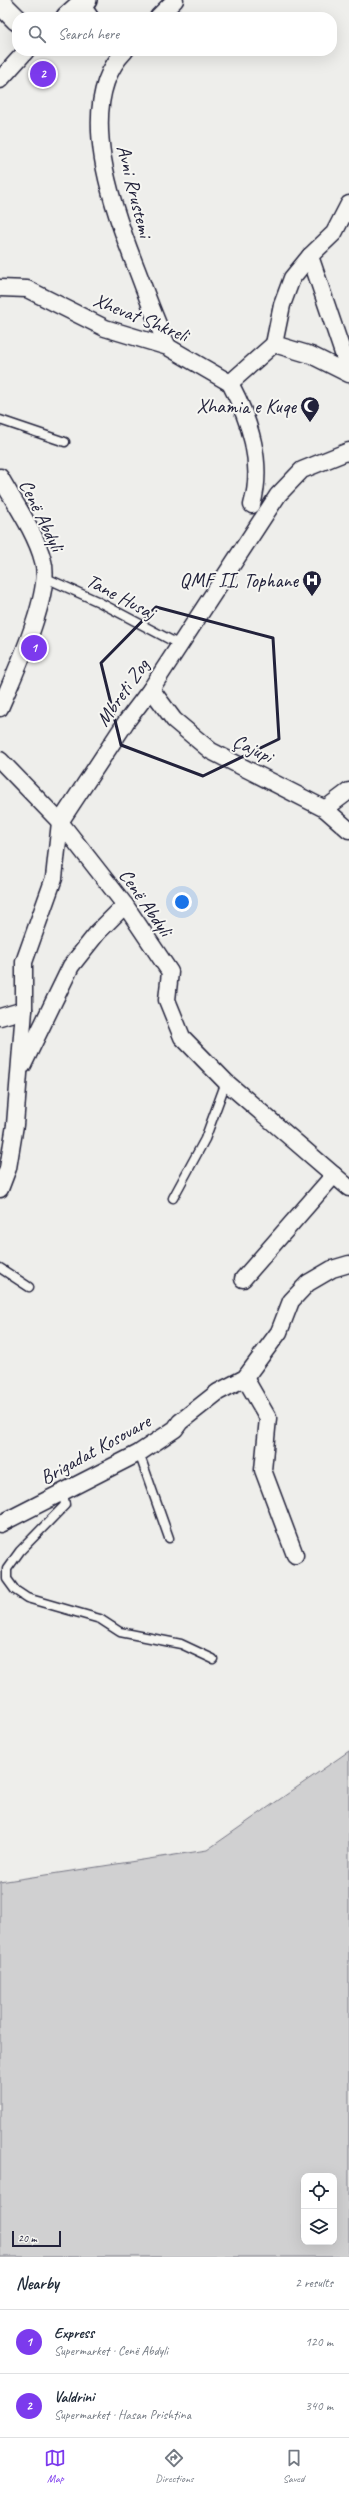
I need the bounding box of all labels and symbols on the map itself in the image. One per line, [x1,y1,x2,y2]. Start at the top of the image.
pin: 2 [30,59,56,89]
street label: Avni Rrustemi [111,142,159,242]
street label: Xhevat Shkreli [90,287,194,349]
place label: Xhamia e Kuqe [197,394,297,419]
mosque icon: Xhamia e Kuqe [299,395,321,423]
street label: Cenë Abdyli [13,475,71,557]
street label: Tane Husaj [82,568,161,626]
place label: QMF II, Tophane [180,568,299,593]
hospital icon: QMF II, Tophane [301,569,323,597]
pin: 1 [21,633,47,663]
street label: Mbreti Zog [90,653,155,731]
street label: Çajupi [229,728,279,770]
street label: Cenë Abdyli [113,864,179,943]
your location [172,892,192,912]
street label: Brigadat Kosovare [36,1408,156,1490]
scale bar [12,2229,61,2248]

